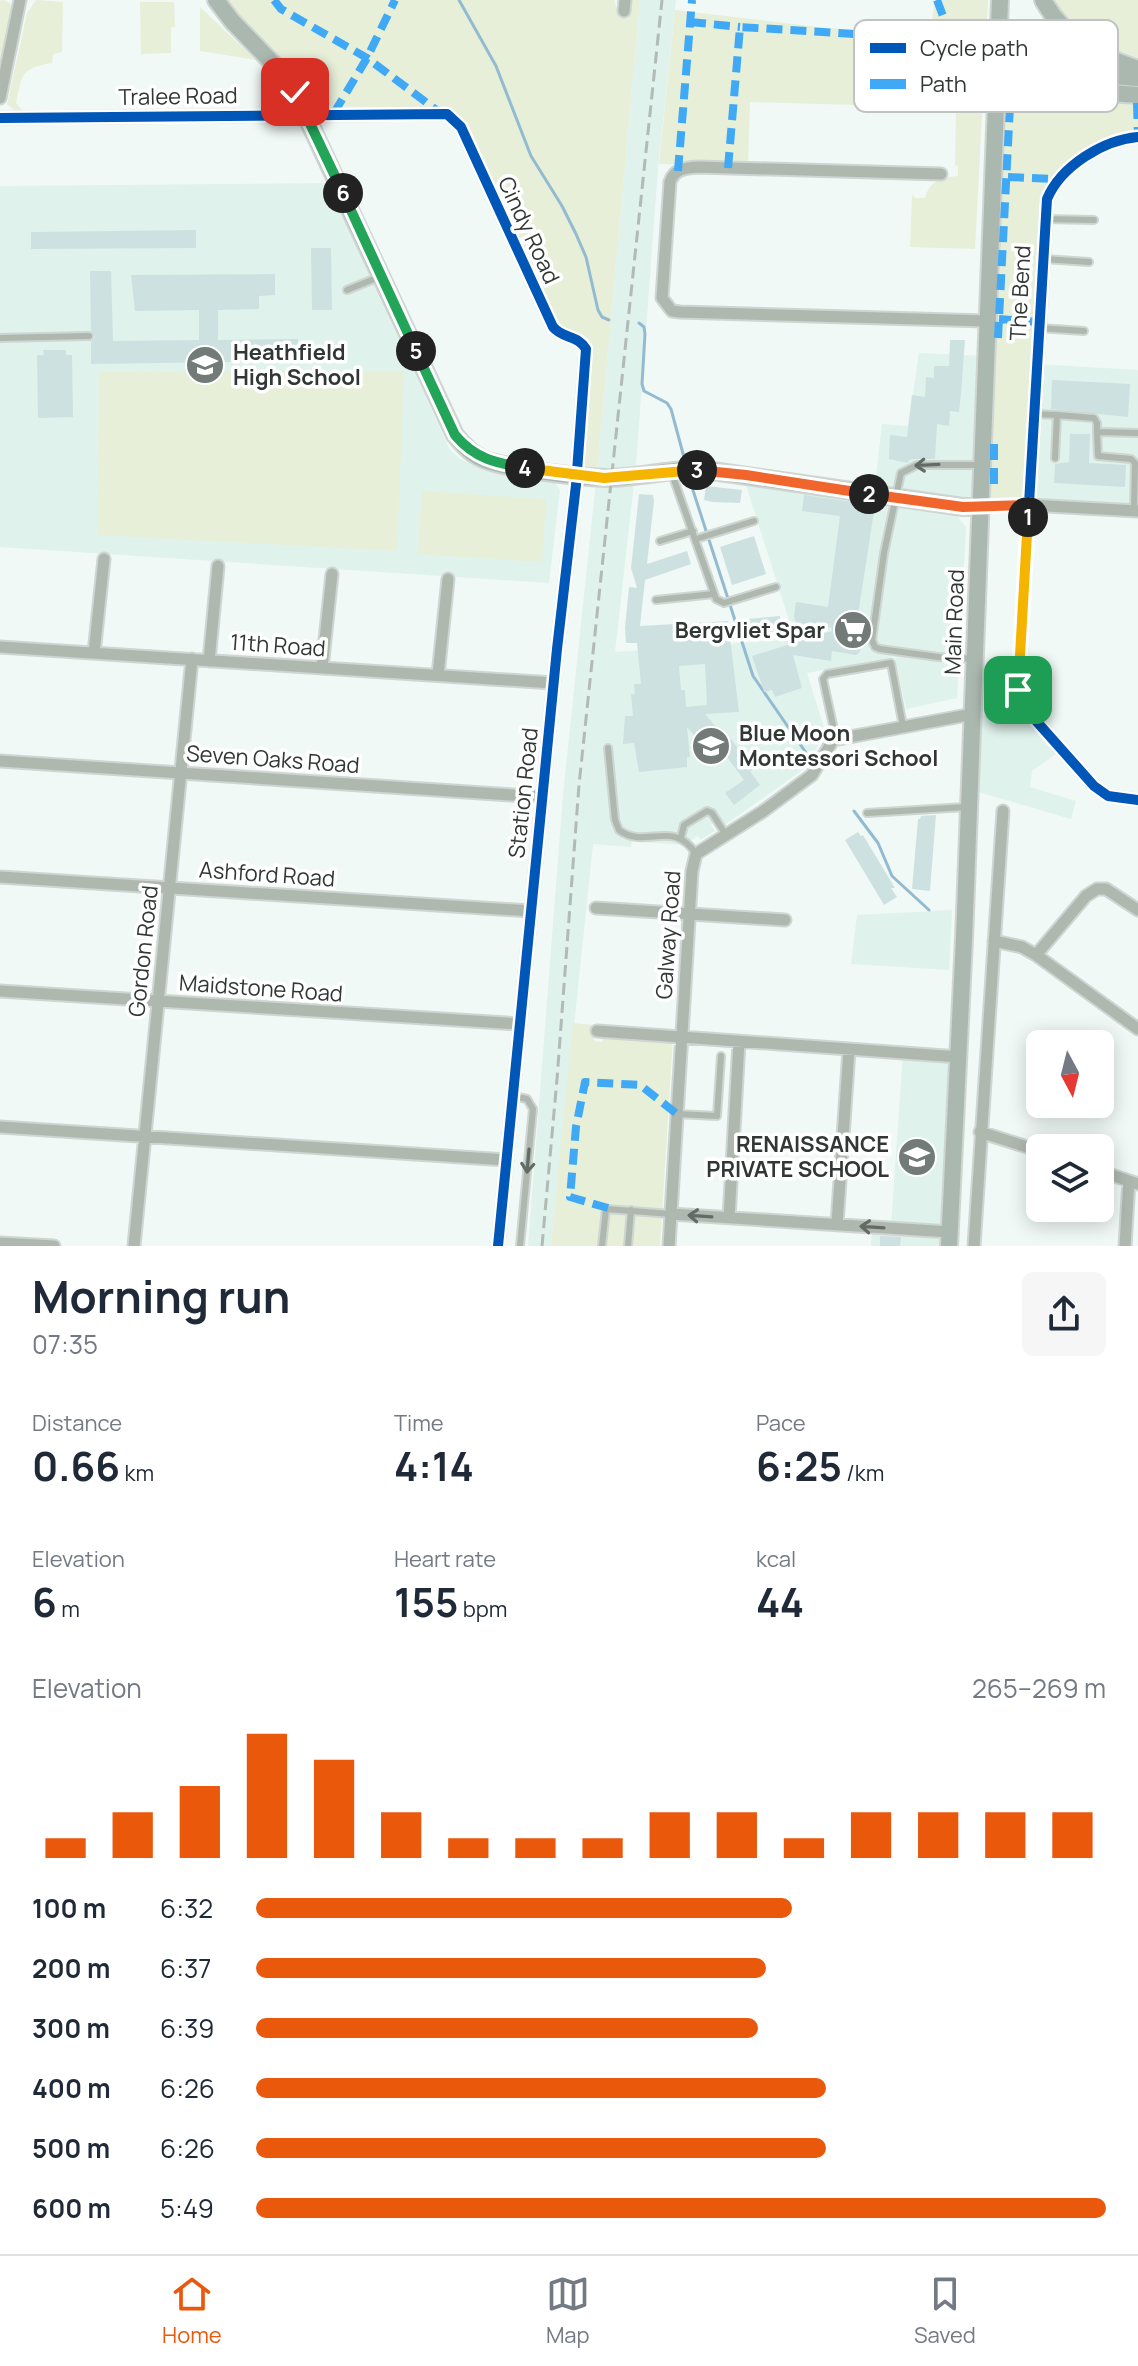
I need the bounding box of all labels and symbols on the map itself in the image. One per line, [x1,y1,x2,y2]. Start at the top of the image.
legend [854,20,1118,112]
text: Cycle path [920,33,1028,63]
pin [261,58,329,126]
text: Path [920,69,967,99]
street label: Tralee Road [118,80,238,112]
street label: Cindy Road [491,172,567,288]
pin: 6 [323,173,363,213]
street label: The Bend [1003,245,1037,341]
pin: 5 [396,331,436,371]
place label: Heathfield High School [233,337,361,392]
school or university icon: Heathfield High School [184,344,226,386]
pin: 4 [505,448,545,488]
pin: 3 [677,450,717,490]
one-way arrow [914,458,941,473]
pin: 2 [849,474,889,514]
pin: 1 [1008,497,1048,537]
street label: Main Road [937,569,971,675]
supermarket icon: Bergvliet Spar [832,609,874,651]
place label: Bergvliet Spar [675,615,825,645]
street label: 11th Road [229,627,327,663]
pin [984,656,1052,724]
place label: Blue Moon Montessori School [739,718,938,773]
school or university icon: Blue Moon Montessori School [690,725,732,767]
street label: Station Road [501,726,545,860]
street label: Seven Oaks Road [185,738,361,780]
street label: Ashford Road [198,854,336,894]
street label: Galway Road [649,870,687,1000]
street label: Gordon Road [121,884,165,1018]
street label: Maidstone Road [178,967,344,1009]
north arrow [1026,1030,1114,1118]
place label: RENAISSANCE PRIVATE SCHOOL [706,1129,889,1184]
school or university icon: RENAISSANCE PRIVATE SCHOOL [896,1136,938,1178]
one-way arrow [521,1147,536,1174]
one-way arrow [687,1208,714,1223]
one-way arrow [859,1219,886,1234]

